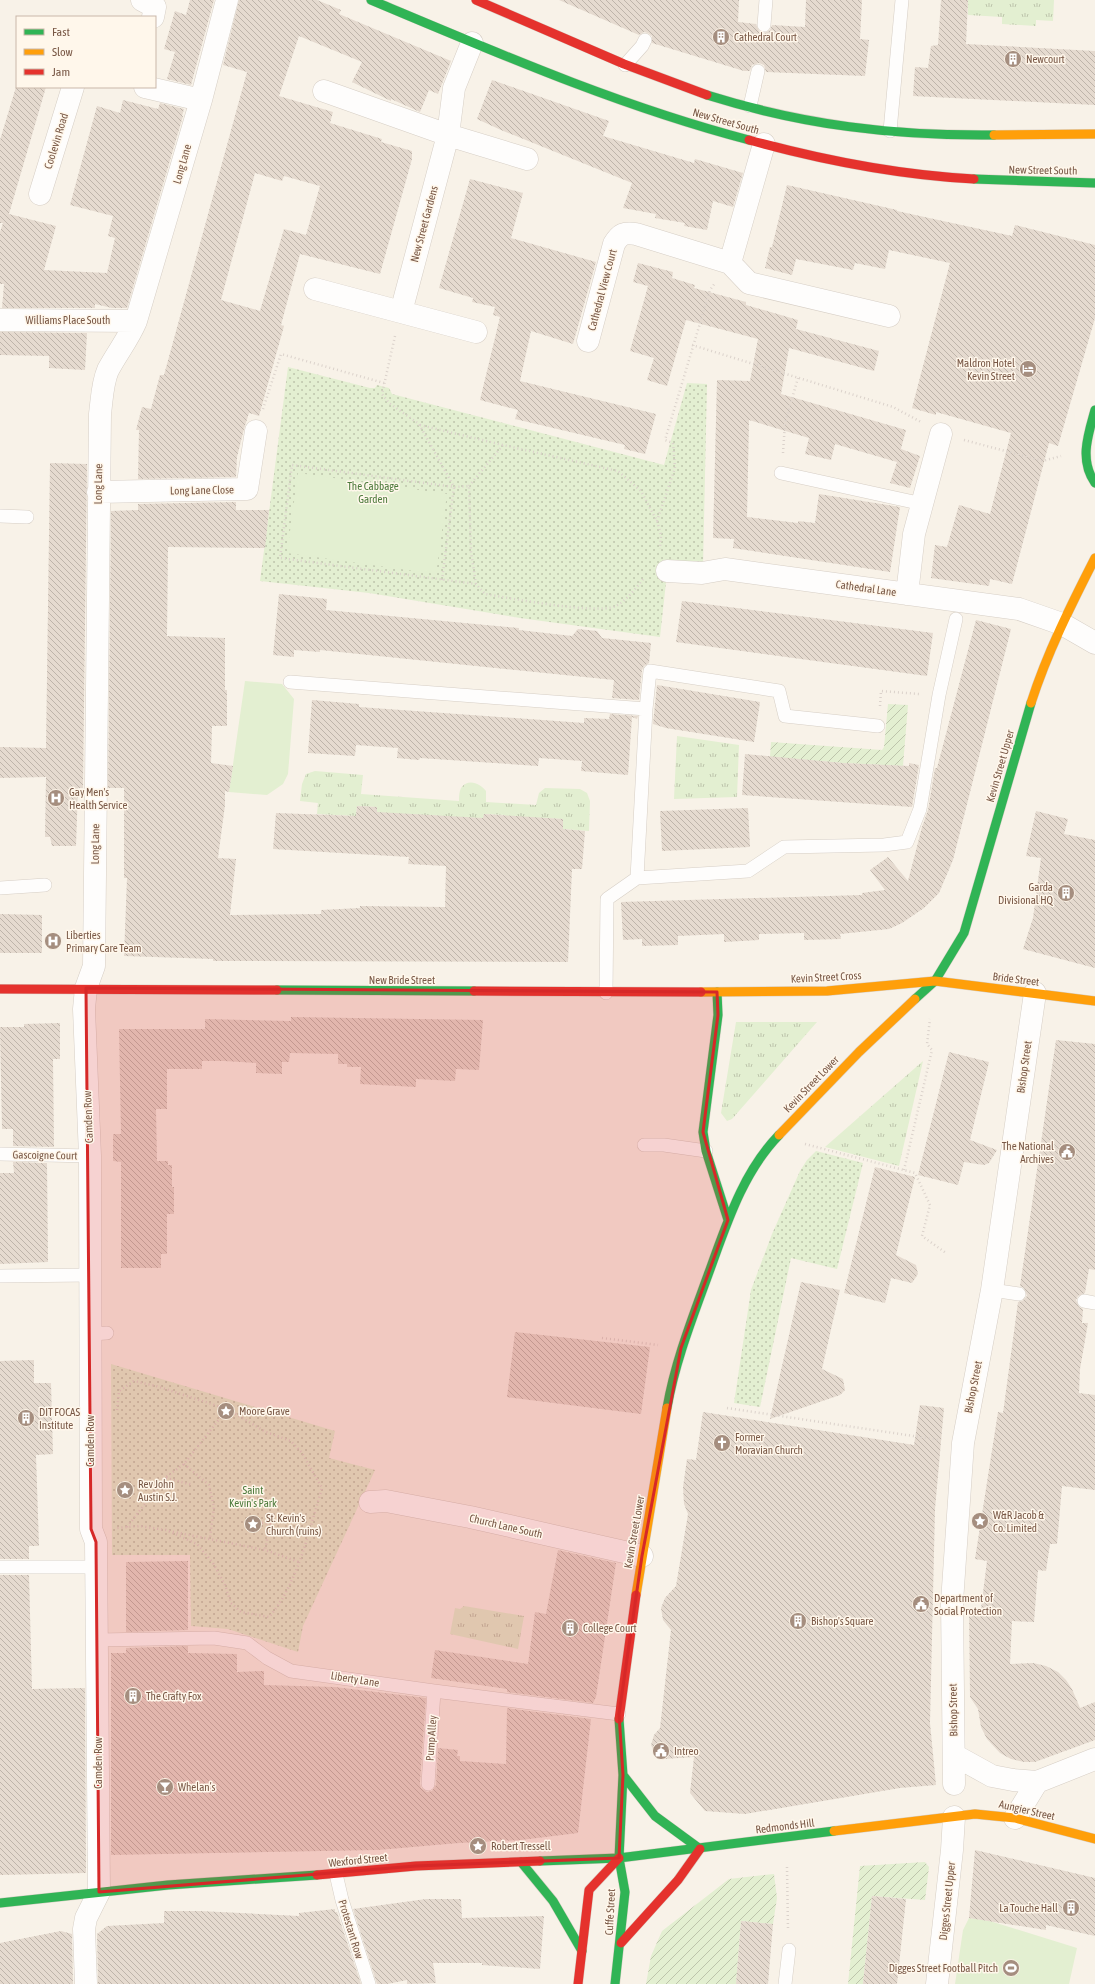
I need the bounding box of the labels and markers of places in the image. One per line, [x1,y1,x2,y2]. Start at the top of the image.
building icon: Cathedral Court [711,27,731,47]
place label: Cathedral Court [734,31,797,43]
building icon: Newcourt [1003,49,1023,69]
place label: Newcourt [1026,53,1065,65]
place label: Maldron Hotel Kevin Street [957,357,1015,382]
hotel icon: Maldron Hotel Kevin Street [1018,359,1038,379]
place label: Gay Men's Health Service [69,786,127,811]
hospital icon: Gay Men's Health Service [46,788,66,808]
place label: Garda Divisional HQ [998,881,1054,906]
building icon: Garda Divisional HQ [1056,883,1076,903]
place label: Liberties Primary Care Team [66,929,142,954]
hospital icon: Liberties Primary Care Team [43,931,63,951]
place label: The National Archives [1002,1140,1054,1165]
public building icon: The National Archives [1057,1142,1077,1162]
place icon: Moore Grave [216,1401,236,1421]
place label: Moore Grave [239,1405,290,1417]
place label: DIT FOCAS Institute [39,1406,80,1431]
building icon: DIT FOCAS Institute [16,1408,36,1428]
place label: Former Moravian Church [735,1431,803,1456]
church icon: Former Moravian Church [712,1433,732,1453]
place label: Rev John Austin S.J. [138,1478,177,1503]
place icon: Rev John Austin S.J. [115,1480,135,1500]
place label: W&R Jacob & Co. Limited [993,1509,1044,1534]
place icon: W&R Jacob & Co. Limited [970,1511,990,1531]
place label: St. Kevin's Church (ruins) [266,1512,322,1537]
place icon: St. Kevin's Church (ruins) [243,1514,263,1534]
place label: Department of Social Protection [934,1592,1002,1617]
public building icon: Department of Social Protection [911,1594,931,1614]
building icon: Bishop's Square [788,1611,808,1631]
place label: Bishop's Square [811,1615,874,1627]
building icon: College Court [560,1618,580,1638]
place label: College Court [583,1622,637,1634]
building icon: The Crafty Fox [123,1686,143,1706]
place label: The Crafty Fox [146,1690,202,1702]
public building icon: Intreo [651,1741,671,1761]
place label: Intreo [674,1745,699,1757]
bar icon: Whelan’s [155,1777,175,1797]
place label: Whelan’s [178,1781,216,1793]
place icon: Robert Tressell [468,1836,488,1856]
place label: Robert Tressell [491,1840,551,1852]
building icon: La Touche Hall [1061,1898,1081,1918]
place label: La Touche Hall [999,1902,1058,1914]
sports icon: Digges Street Football Pitch [1001,1958,1021,1978]
place label: Digges Street Football Pitch [889,1962,998,1974]

